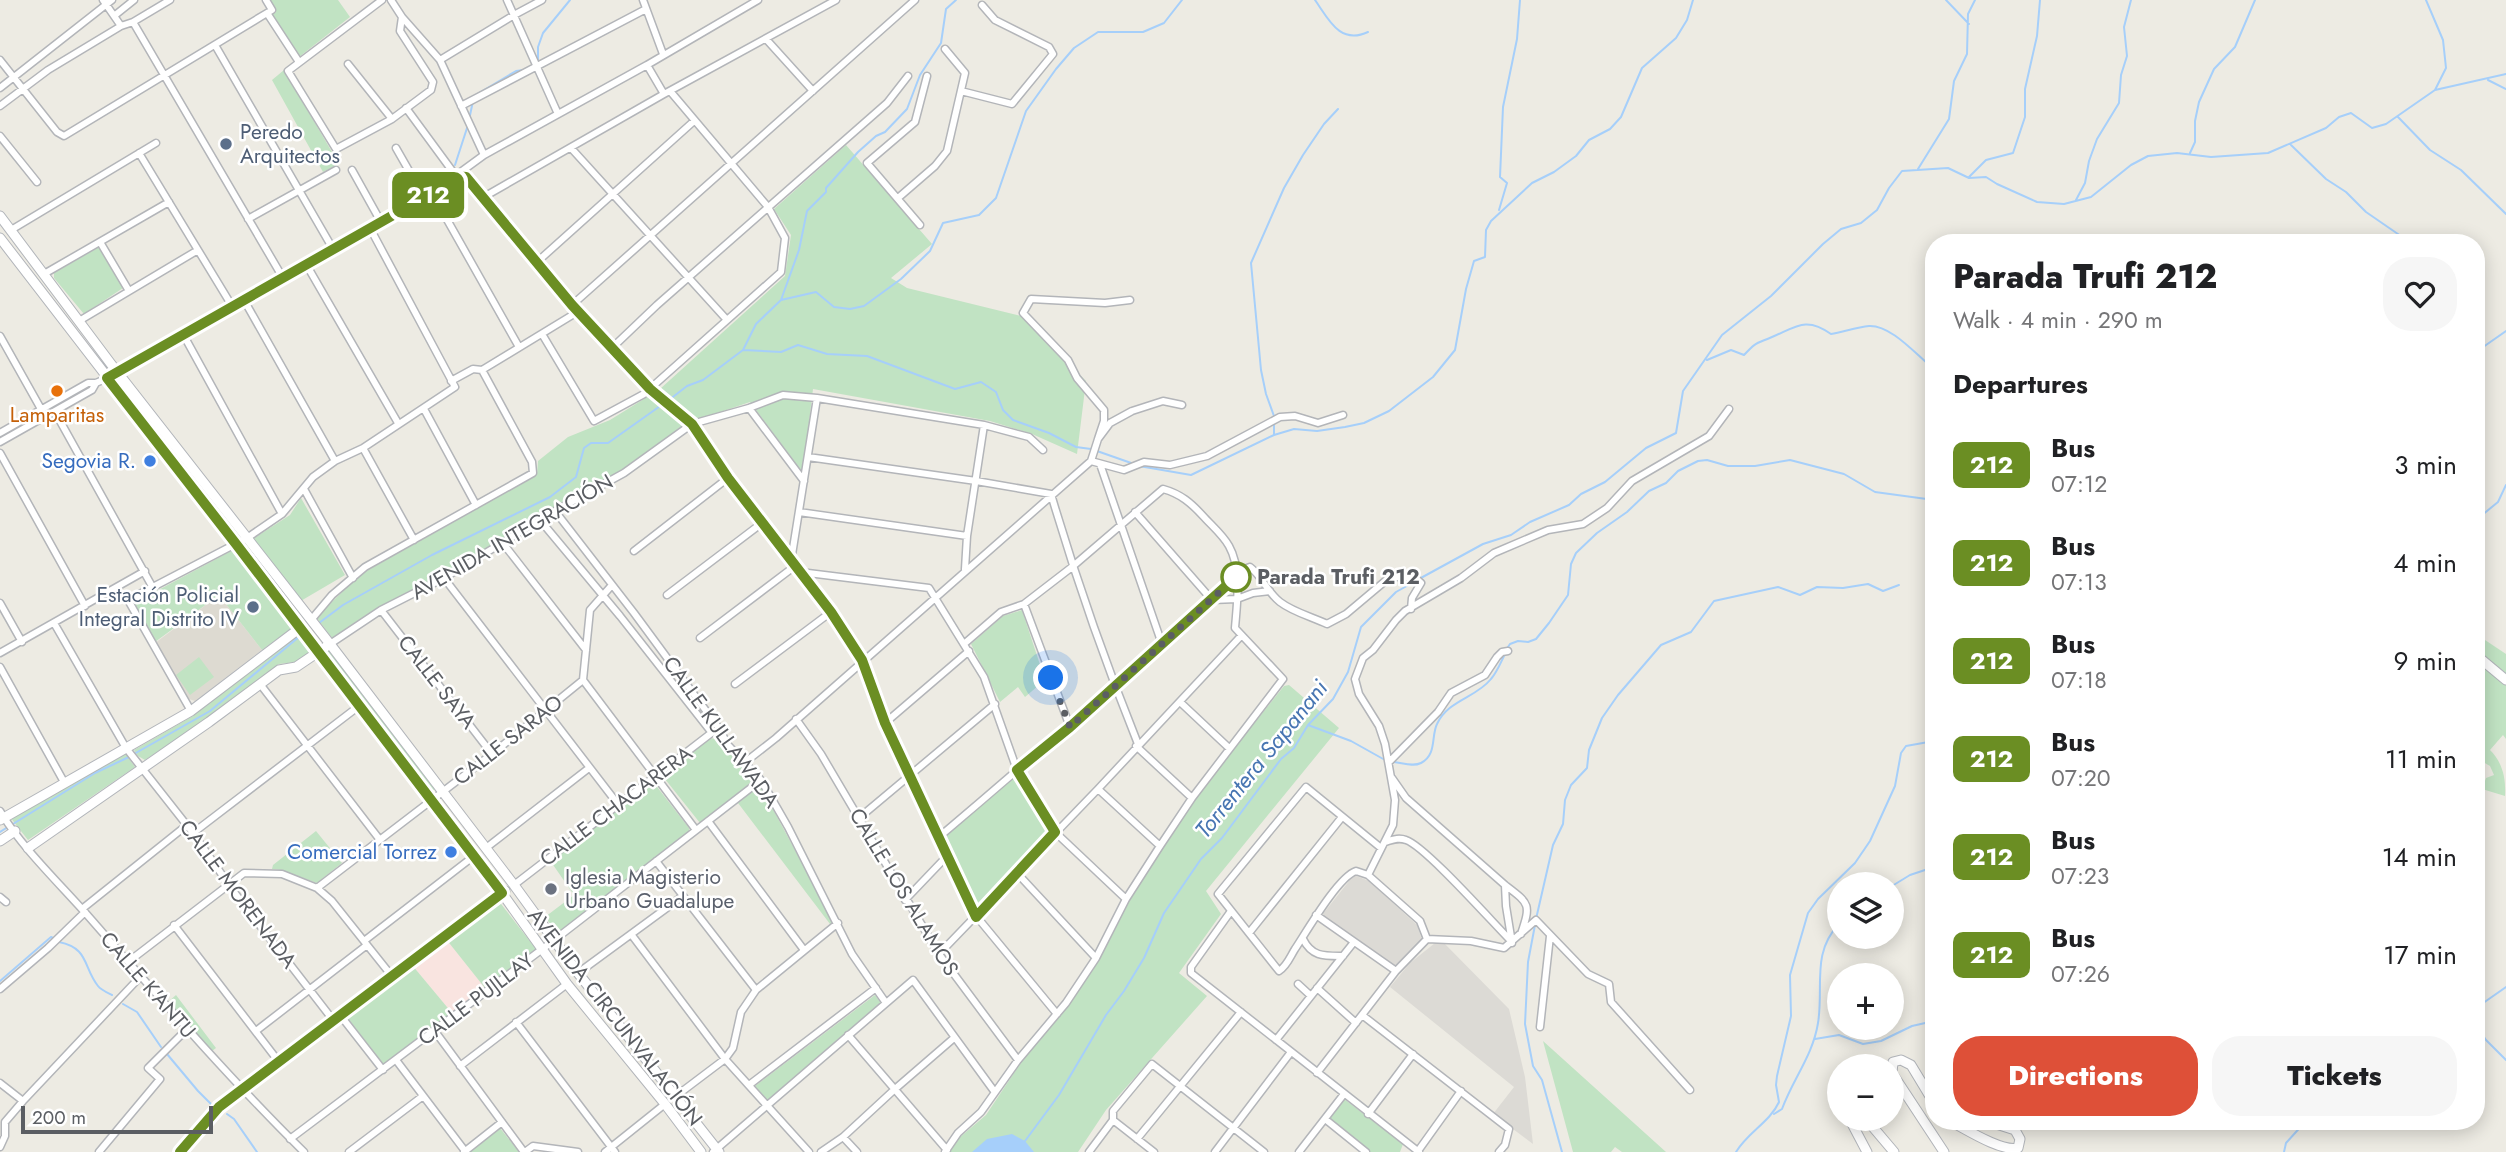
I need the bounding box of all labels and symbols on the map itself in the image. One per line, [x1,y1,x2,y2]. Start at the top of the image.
place label: Peredo Arquitectos [240,117,340,171]
marker: Peredo Arquitectos [218,136,234,152]
line badge: 212 [388,172,468,218]
marker: Lamparitas [49,383,65,399]
place label: Lamparitas [10,400,104,430]
place label: Segovia R. [41,446,136,476]
marker: Segovia R. [142,453,158,469]
street label: AVENIDA INTEGRACIÓN [405,467,619,607]
marker: Parada Trufi 212 [1221,562,1251,592]
place label: Parada Trufi 212 [1257,562,1420,592]
place label: Estación Policial Integral Distrito IV [79,580,239,634]
marker: Estación Policial Integral Distrito IV [245,599,261,615]
street label: CALLE SAYA [391,629,483,736]
street label: CALLE KULLAWADA [656,650,786,814]
your location [1033,660,1068,695]
water label: Torrentera Sapanani [1186,672,1336,845]
street label: CALLE SARAO [447,688,569,792]
street label: CALLE CHACARERA [533,739,699,873]
street label: CALLE LOS ALAMOS [842,802,966,982]
street label: CALLE MORENADA [172,813,304,975]
place label: Comercial Torrez [287,837,437,867]
marker: Comercial Torrez [443,844,459,860]
place label: Iglesia Magisterio Urbano Guadalupe [565,862,735,916]
marker: Iglesia Magisterio Urbano Guadalupe [543,881,559,897]
street label: AVENIDA CIRCUNVALACIÓN [520,902,710,1132]
street label: CALLE K'ANTU [93,925,203,1045]
street label: CALLE PUJLLAY [412,945,540,1053]
scale bar [21,1103,214,1135]

